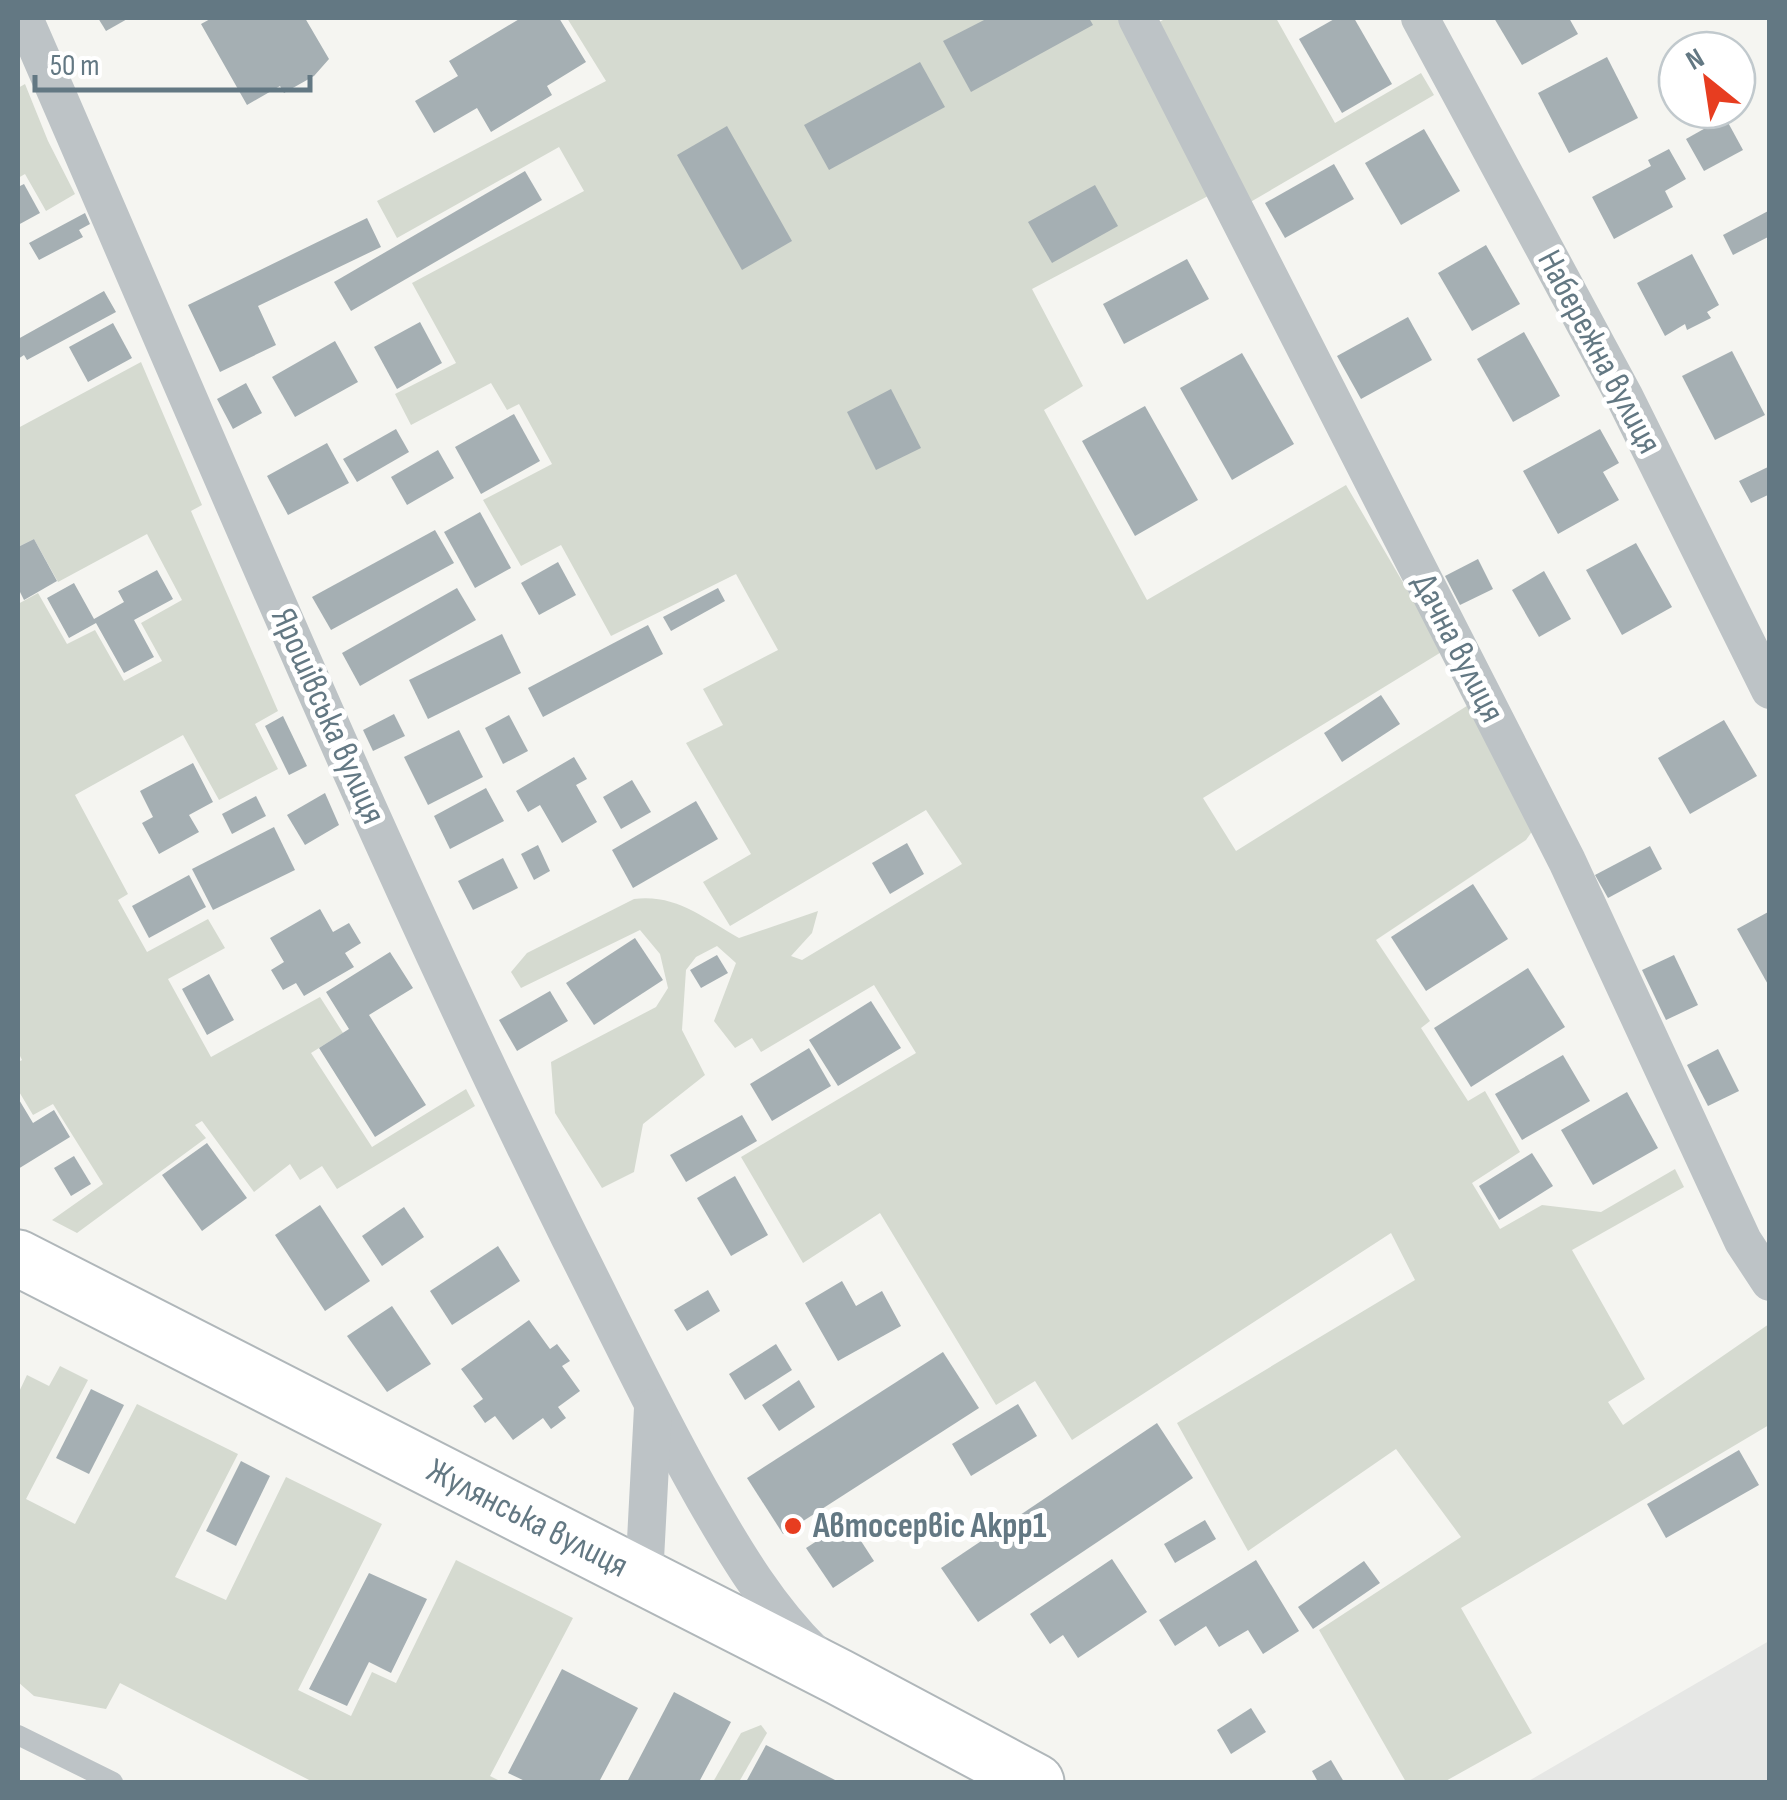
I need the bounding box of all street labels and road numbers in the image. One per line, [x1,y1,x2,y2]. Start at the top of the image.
street label: Набережна вулиця [1527,243,1671,461]
street label: Дачна вулиця [1402,566,1514,730]
street label: Ярошівська вулиця [261,602,395,830]
street label: Жулянська вулиця [420,1449,635,1587]

